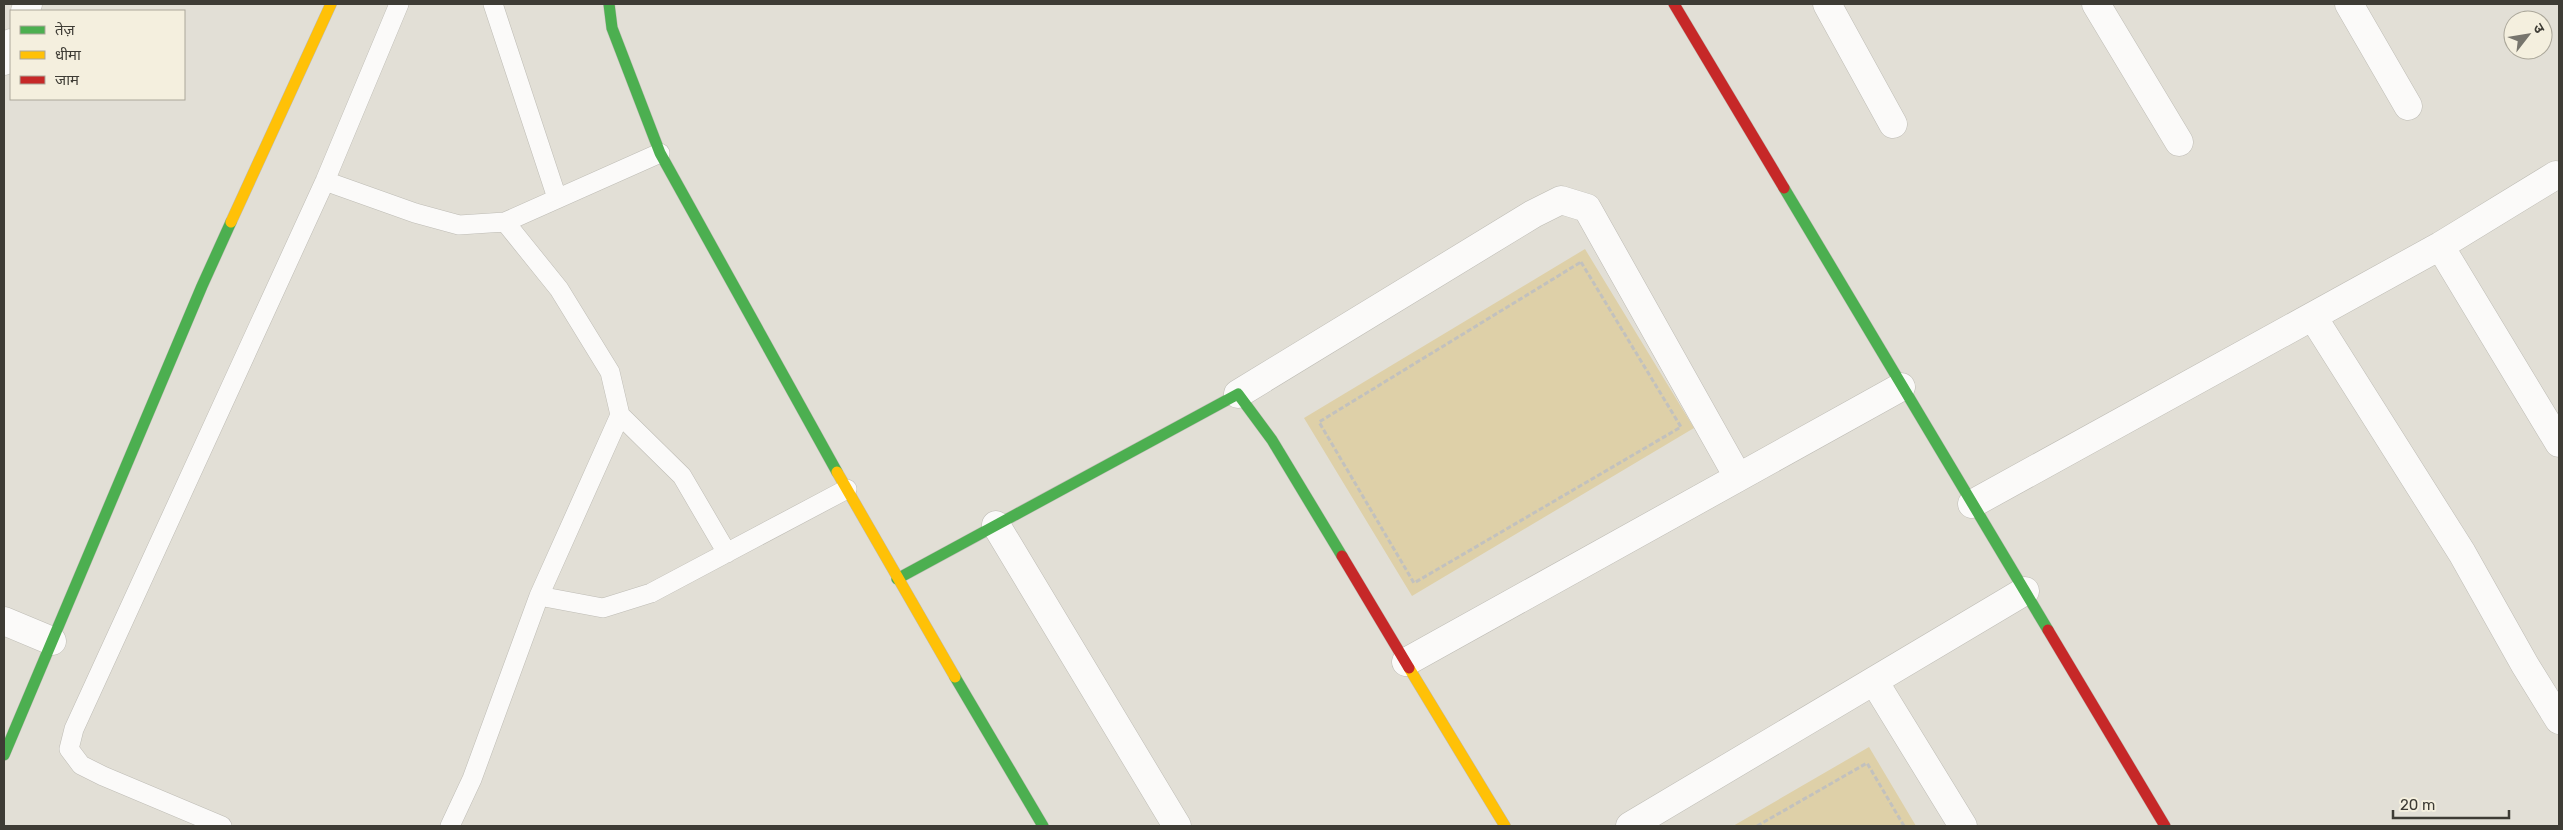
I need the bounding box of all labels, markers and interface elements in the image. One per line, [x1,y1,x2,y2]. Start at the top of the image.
legend [10,10,185,100]
north arrow [2503,10,2553,60]
text: तेज़ [55,21,76,39]
text: उ [2529,21,2549,37]
text: धीमा [55,46,82,64]
text: जाम [55,71,80,89]
scale bar [2393,788,2509,820]
text: 20 m [2400,796,2435,814]

